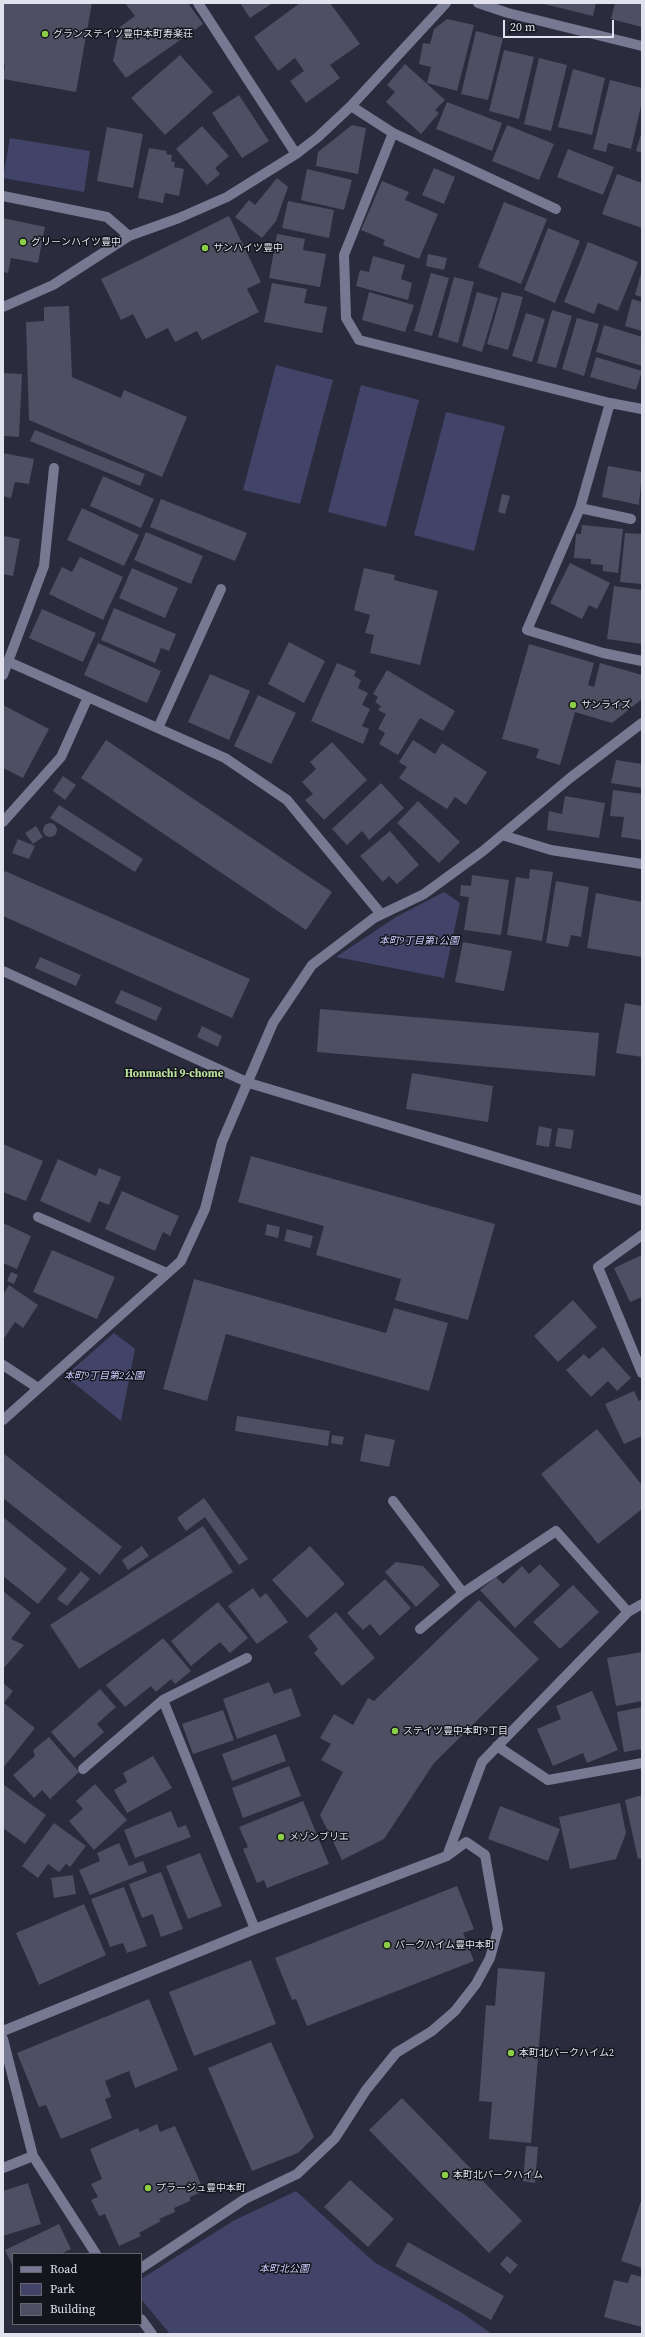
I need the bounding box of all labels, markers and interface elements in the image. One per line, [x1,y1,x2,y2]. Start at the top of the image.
scale bar [505,12,616,38]
text: 20 m [510,19,536,35]
place label: グランステイツ豊中本町寿楽荘 [53,28,193,40]
marker: グランステイツ豊中本町寿楽荘 [40,29,50,39]
place label: グリーンハイツ豊中 [31,236,121,248]
marker: グリーンハイツ豊中 [18,237,28,247]
place label: サンハイツ豊中 [213,242,283,254]
marker: サンハイツ豊中 [200,243,210,253]
place label: サンライズ [581,699,631,711]
marker: サンライズ [568,700,578,710]
park label: 本町9丁目第1公園 [379,935,459,947]
district label: Honmachi 9-chome [125,1067,223,1081]
park label: 本町9丁目第2公園 [64,1370,144,1382]
place label: ステイツ豊中本町9丁目 [403,1725,508,1737]
marker: ステイツ豊中本町9丁目 [390,1726,400,1736]
place label: メゾンブリエ [289,1831,349,1843]
marker: メゾンブリエ [276,1832,286,1842]
place label: パークハイム豊中本町 [395,1939,495,1951]
marker: パークハイム豊中本町 [382,1940,392,1950]
place label: 本町北パークハイム2 [519,2047,614,2059]
marker: 本町北パークハイム2 [506,2048,516,2058]
place label: 本町北パークハイム [453,2169,543,2181]
marker: 本町北パークハイム [440,2170,450,2180]
place label: プラージュ豊中本町 [156,2182,246,2194]
marker: プラージュ豊中本町 [143,2183,153,2193]
legend [12,2253,142,2325]
text: Road [50,2261,77,2277]
park label: 本町北公園 [259,2263,309,2275]
text: Park [50,2281,75,2297]
text: Building [50,2301,95,2317]

